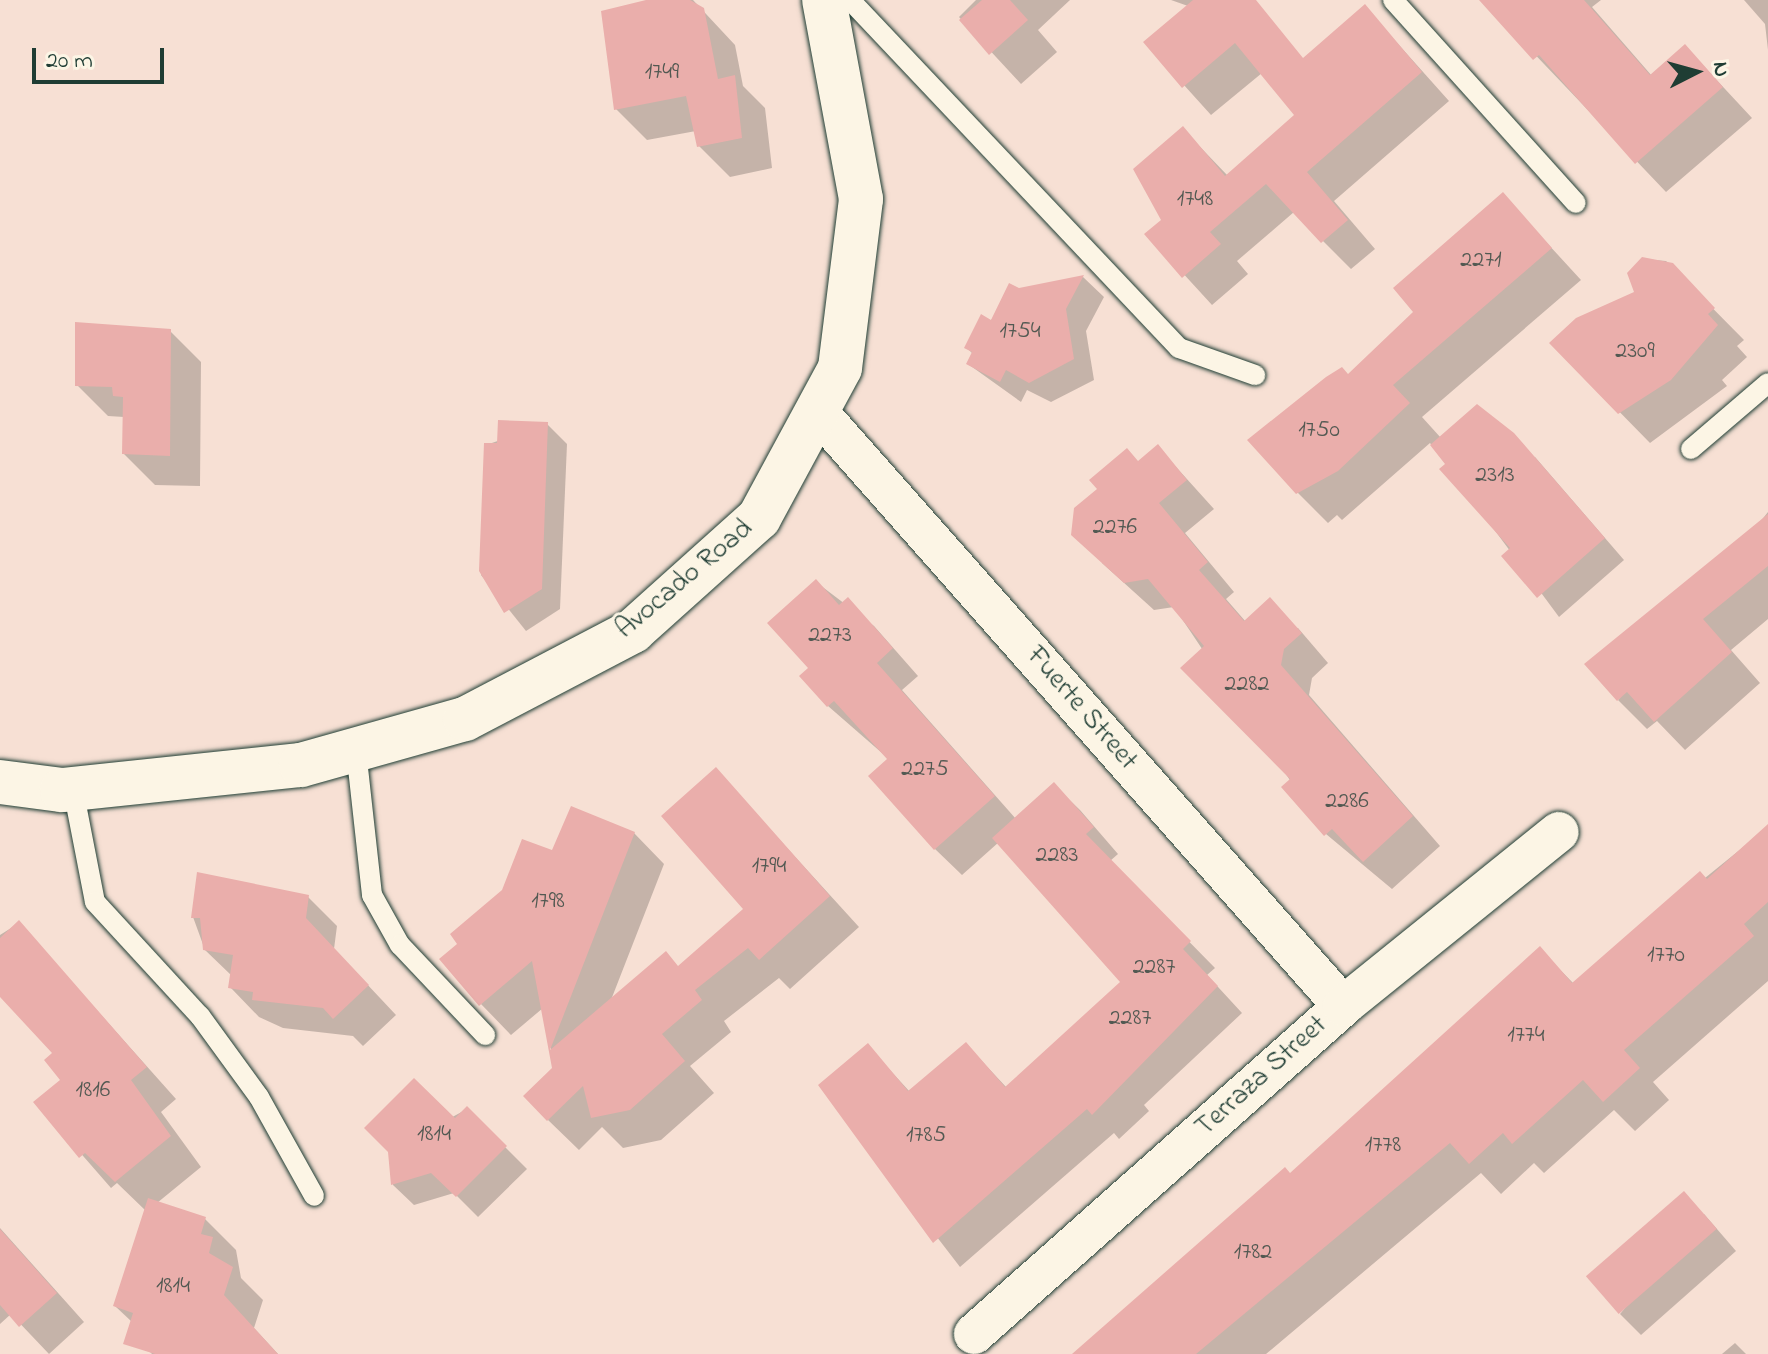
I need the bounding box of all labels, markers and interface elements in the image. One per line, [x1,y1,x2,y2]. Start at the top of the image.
scale bar [36,32,168,82]
north arrow [1656,32,1736,112]
text: 20 m [46,44,93,79]
house number: 1749 [645,59,679,87]
text: N [1703,60,1737,79]
house number: 1748 [1177,186,1213,214]
house number: 2271 [1460,247,1502,275]
house number: 1754 [999,318,1041,346]
house number: 2309 [1615,338,1655,366]
house number: 1750 [1298,417,1340,445]
house number: 2313 [1475,462,1515,490]
street label: Avocado Road [610,513,760,647]
house number: 2276 [1093,514,1137,542]
house number: 2273 [808,622,852,650]
street label: Fuerte Street [1018,640,1144,778]
house number: 2282 [1225,671,1269,699]
house number: 2275 [901,756,949,784]
house number: 2286 [1325,788,1369,816]
house number: 2283 [1036,842,1078,870]
house number: 1794 [752,853,786,881]
house number: 1798 [531,888,565,916]
house number: 1770 [1647,942,1685,970]
house number: 2287 [1133,954,1175,982]
house number: 2287 [1109,1005,1151,1033]
street label: Terraza Street [1189,1009,1335,1145]
house number: 1774 [1507,1022,1545,1050]
house number: 1816 [76,1077,110,1105]
house number: 1814 [417,1121,451,1149]
house number: 1785 [906,1122,946,1150]
house number: 1778 [1365,1132,1401,1160]
house number: 1782 [1234,1239,1272,1267]
house number: 1814 [156,1273,190,1301]

